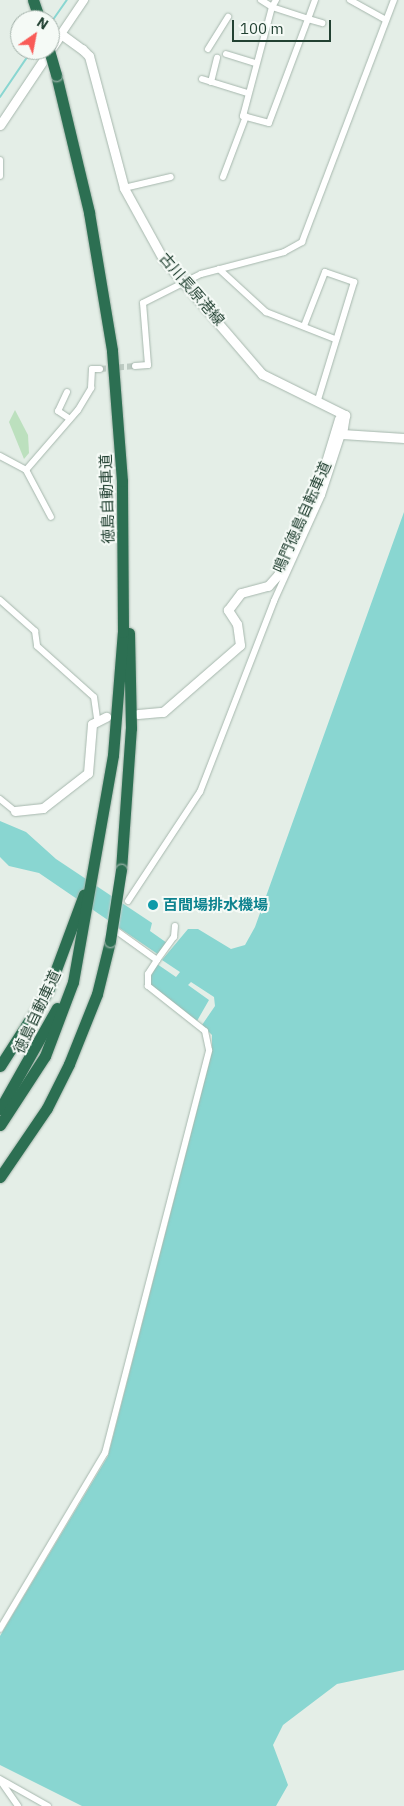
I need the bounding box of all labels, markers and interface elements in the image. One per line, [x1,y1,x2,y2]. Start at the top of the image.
north arrow [10,10,60,60]
scale bar [234,10,333,42]
text: N [33,13,52,34]
text: 100 m [240,19,284,38]
street label: 古川長原港線 [156,249,228,329]
street label: 徳島自動車道 [96,454,118,544]
street label: 鳴門徳島自転車道 [269,459,335,575]
place label: 百間場排水機場 [163,896,268,914]
marker: 百間場排水機場 [147,899,159,911]
street label: 徳島自動車道 [10,967,64,1057]

